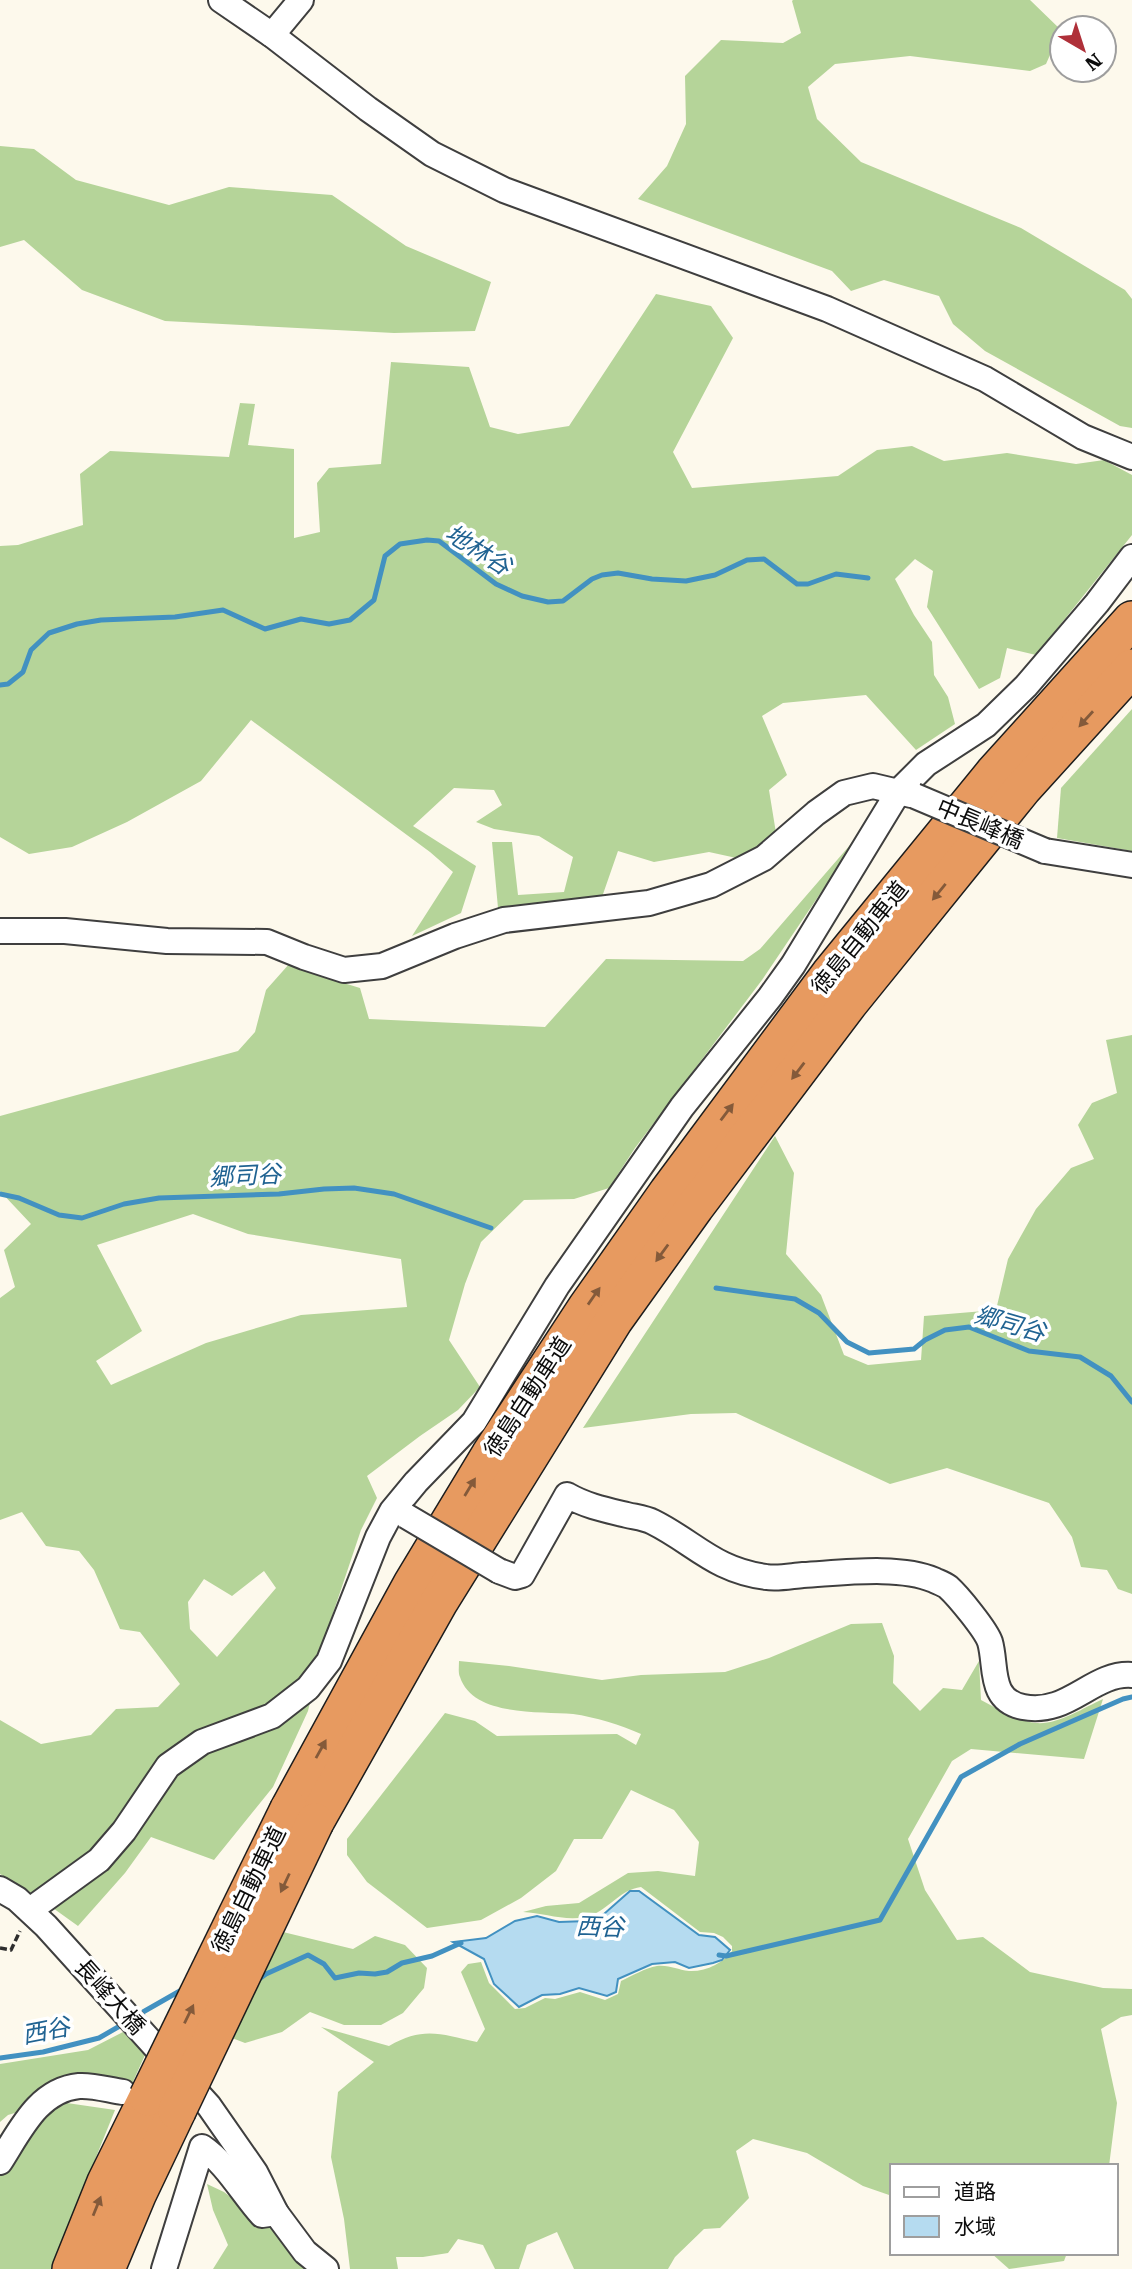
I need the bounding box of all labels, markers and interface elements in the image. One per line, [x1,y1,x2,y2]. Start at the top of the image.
north arrow [1048,14,1118,84]
text: N [1080,48,1106,76]
water label: 地林谷 [440,519,518,582]
one-way arrow [1078,710,1094,728]
street label: 中長峰橋 [932,794,1028,854]
street label: 徳島自動車道 [806,876,914,1000]
one-way arrow [931,883,946,901]
one-way arrow [791,1062,805,1080]
one-way arrow [720,1103,734,1121]
water label: 郷司谷 [208,1160,284,1192]
one-way arrow [655,1244,669,1262]
one-way arrow [587,1287,601,1305]
water label: 郷司谷 [972,1301,1050,1348]
street label: 徳島自動車道 [479,1332,577,1462]
one-way arrow [464,1478,477,1497]
one-way arrow [316,1739,327,1759]
street label: 徳島自動車道 [207,1822,291,1958]
one-way arrow [280,1873,291,1893]
water label: 西谷 [576,1912,626,1942]
street label: 長峰大橋 [69,1954,151,2040]
one-way arrow [183,2004,195,2024]
water label: 西谷 [20,2012,74,2049]
legend [890,2164,1118,2255]
text: 道路 [954,2180,996,2204]
one-way arrow [91,2195,102,2216]
text: 水域 [954,2215,996,2239]

